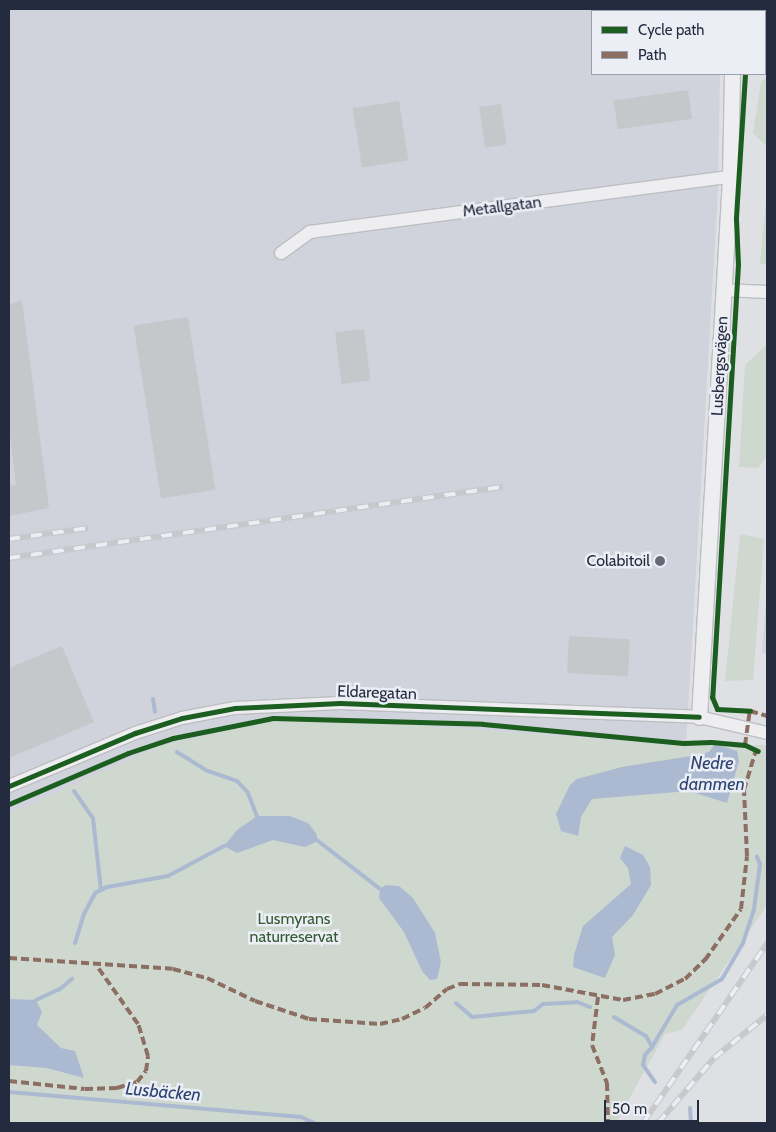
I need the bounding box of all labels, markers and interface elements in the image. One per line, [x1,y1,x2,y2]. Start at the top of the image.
legend [591,10,766,75]
text: Cycle path [638,21,704,39]
text: Path [638,46,667,64]
street label: Metallgatan [462,193,542,221]
street label: Lusbergsvägen [708,316,732,416]
place label: Colabitoil [587,551,650,571]
marker: Colabitoil [654,555,666,567]
street label: Eldaregatan [337,682,417,704]
water label: Nedre dammen [679,753,745,796]
park label: Lusmyrans naturreservat [250,909,338,947]
water label: Lusbäcken [124,1078,202,1106]
scale bar [606,1090,701,1122]
text: 50 m [612,1100,647,1118]

